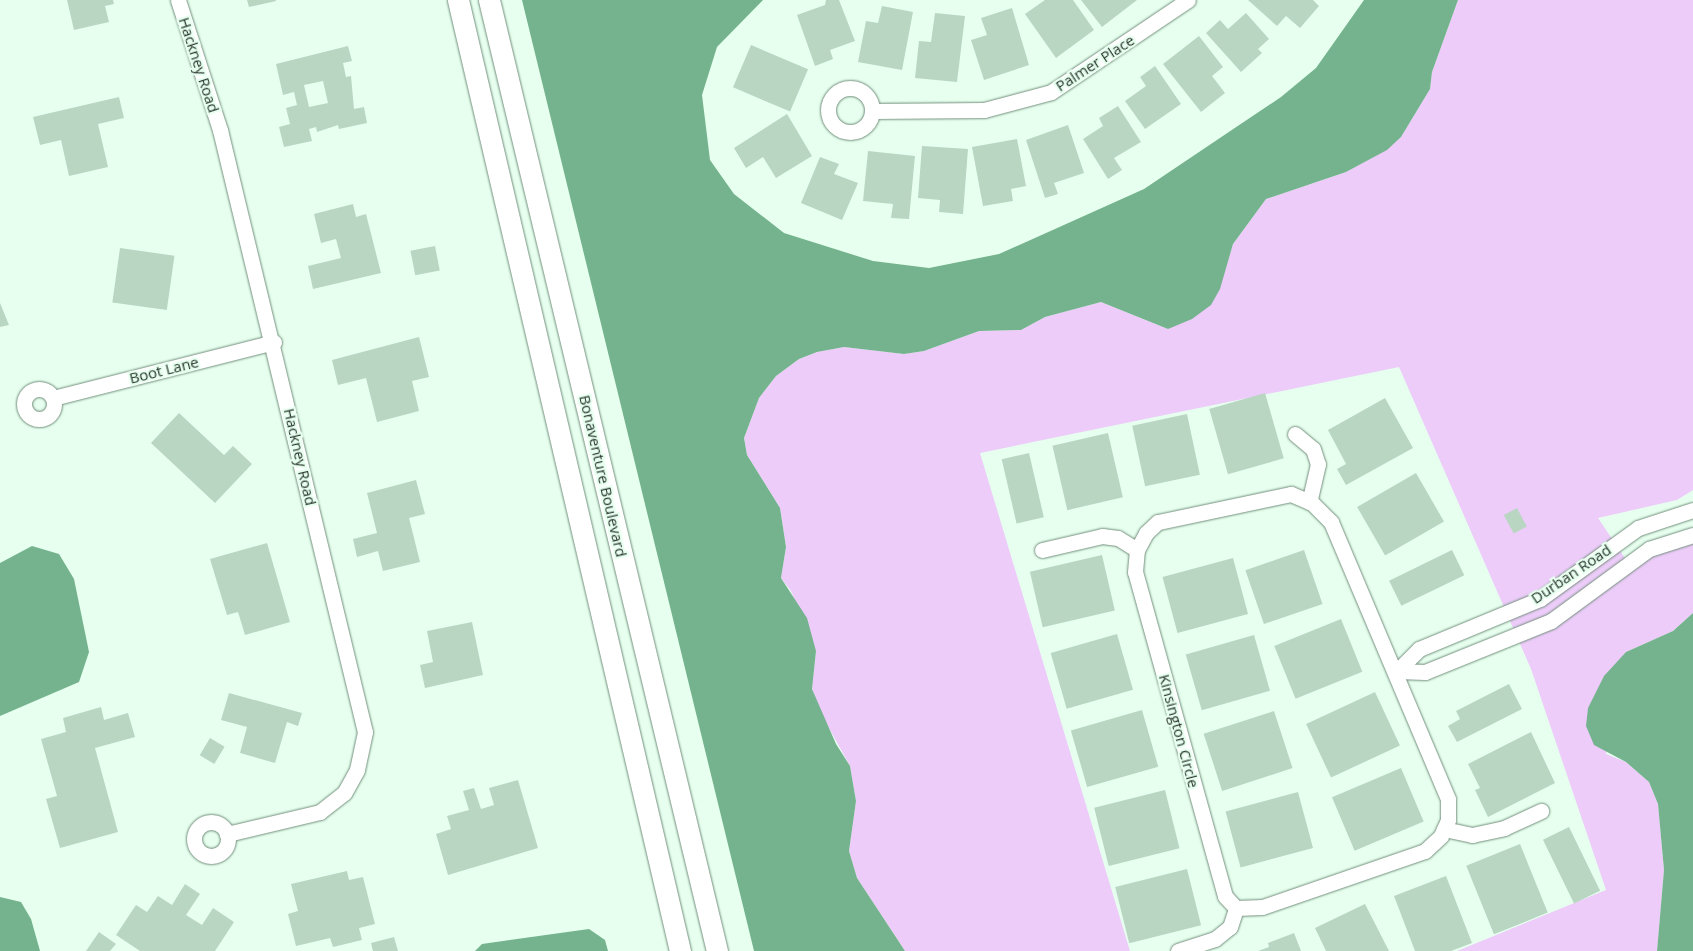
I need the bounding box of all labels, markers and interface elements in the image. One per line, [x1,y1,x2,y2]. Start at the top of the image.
street label: Hackney Road [175,15,223,115]
street label: Palmer Place [1052,31,1138,95]
street label: Boot Lane [127,353,201,387]
street label: Bonaventure Boulevard [576,393,630,559]
street label: Hackney Road [280,407,320,507]
street label: Durban Road [1528,541,1614,607]
street label: Kinsington Circle [1155,672,1203,790]

